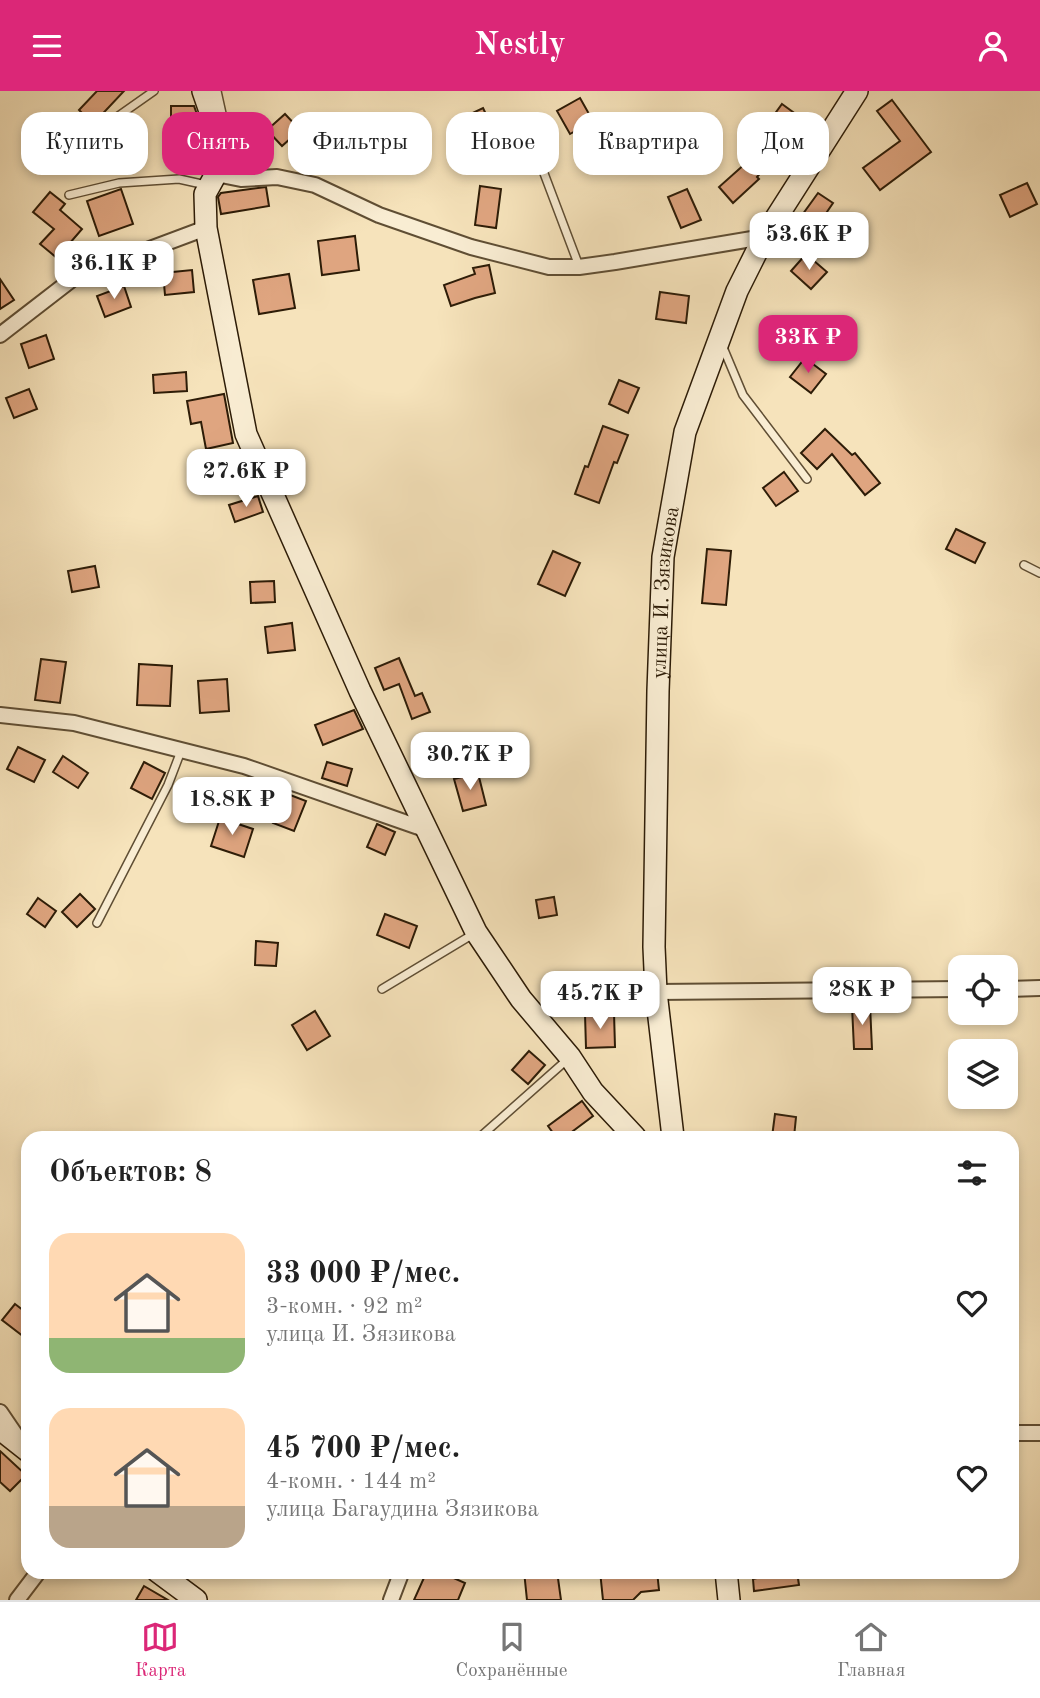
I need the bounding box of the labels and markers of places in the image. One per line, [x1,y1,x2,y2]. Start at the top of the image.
pin: 53.6K ₽ [744,213,874,272]
pin: 36.1K ₽ [49,241,179,301]
pin: 33K ₽ [759,315,857,375]
pin: 27.6K ₽ [181,449,311,509]
pin: 30.7K ₽ [405,733,535,792]
pin: 18.8K ₽ [167,777,297,837]
pin: 28K ₽ [813,967,911,1027]
pin: 45.7K ₽ [535,971,665,1031]

